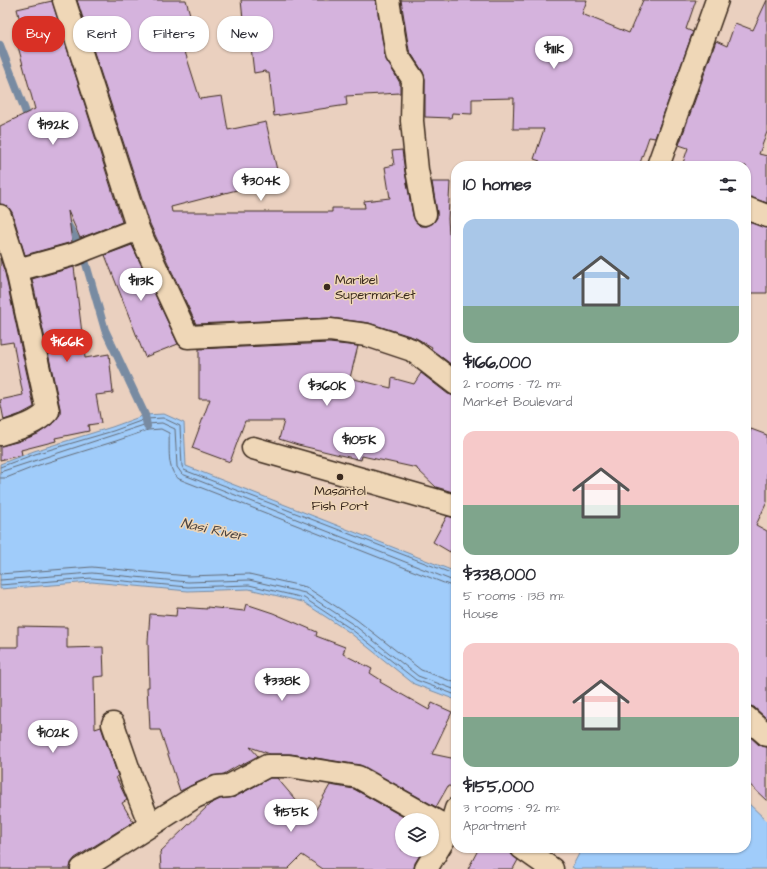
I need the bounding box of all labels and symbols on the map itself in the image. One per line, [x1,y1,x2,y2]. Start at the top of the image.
pin: $111K [526,36,582,70]
pin: $192K [25,112,81,146]
pin: $304K [233,168,289,202]
pin: $113K [113,268,169,302]
place label: Maribel Supermarket [335,271,416,304]
marker: Maribel Supermarket [322,282,332,292]
pin: $166K [39,329,95,363]
pin: $360K [299,373,355,407]
pin: $105K [331,427,387,461]
marker: Masantol Fish Port [335,472,345,482]
place label: Masantol Fish Port [311,482,369,515]
water label: Nasi River [179,513,248,547]
pin: $338K [254,668,310,702]
pin: $102K [25,720,81,754]
pin: $155K [263,799,319,833]

